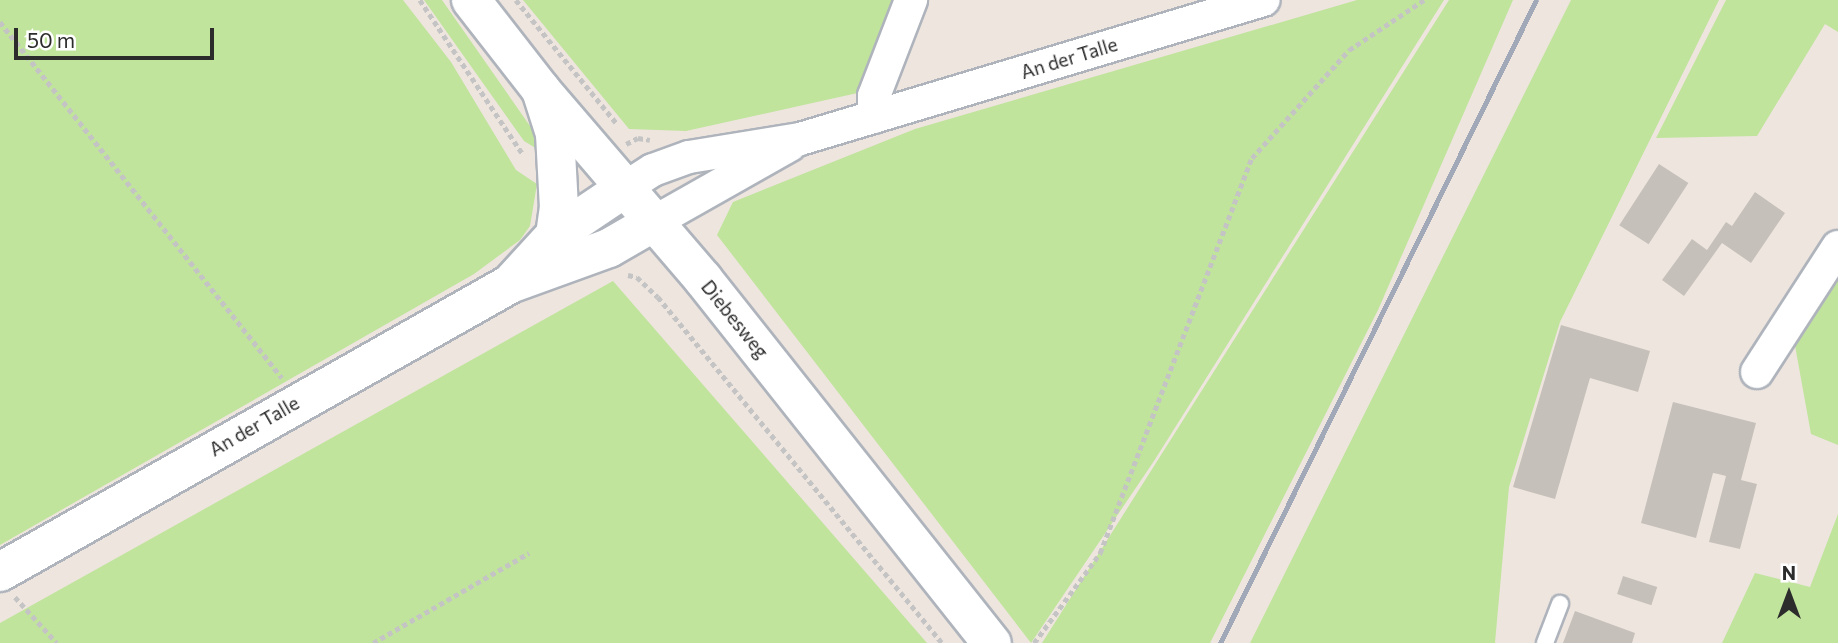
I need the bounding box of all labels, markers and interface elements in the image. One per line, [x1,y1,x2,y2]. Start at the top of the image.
scale bar [18,14,217,58]
text: 50 m [27,27,75,52]
street label: An der Talle [1018,32,1120,84]
street label: Diebesweg [697,275,773,363]
street label: An der Talle [205,391,303,461]
north arrow [1754,559,1824,629]
text: N [1782,561,1796,584]

